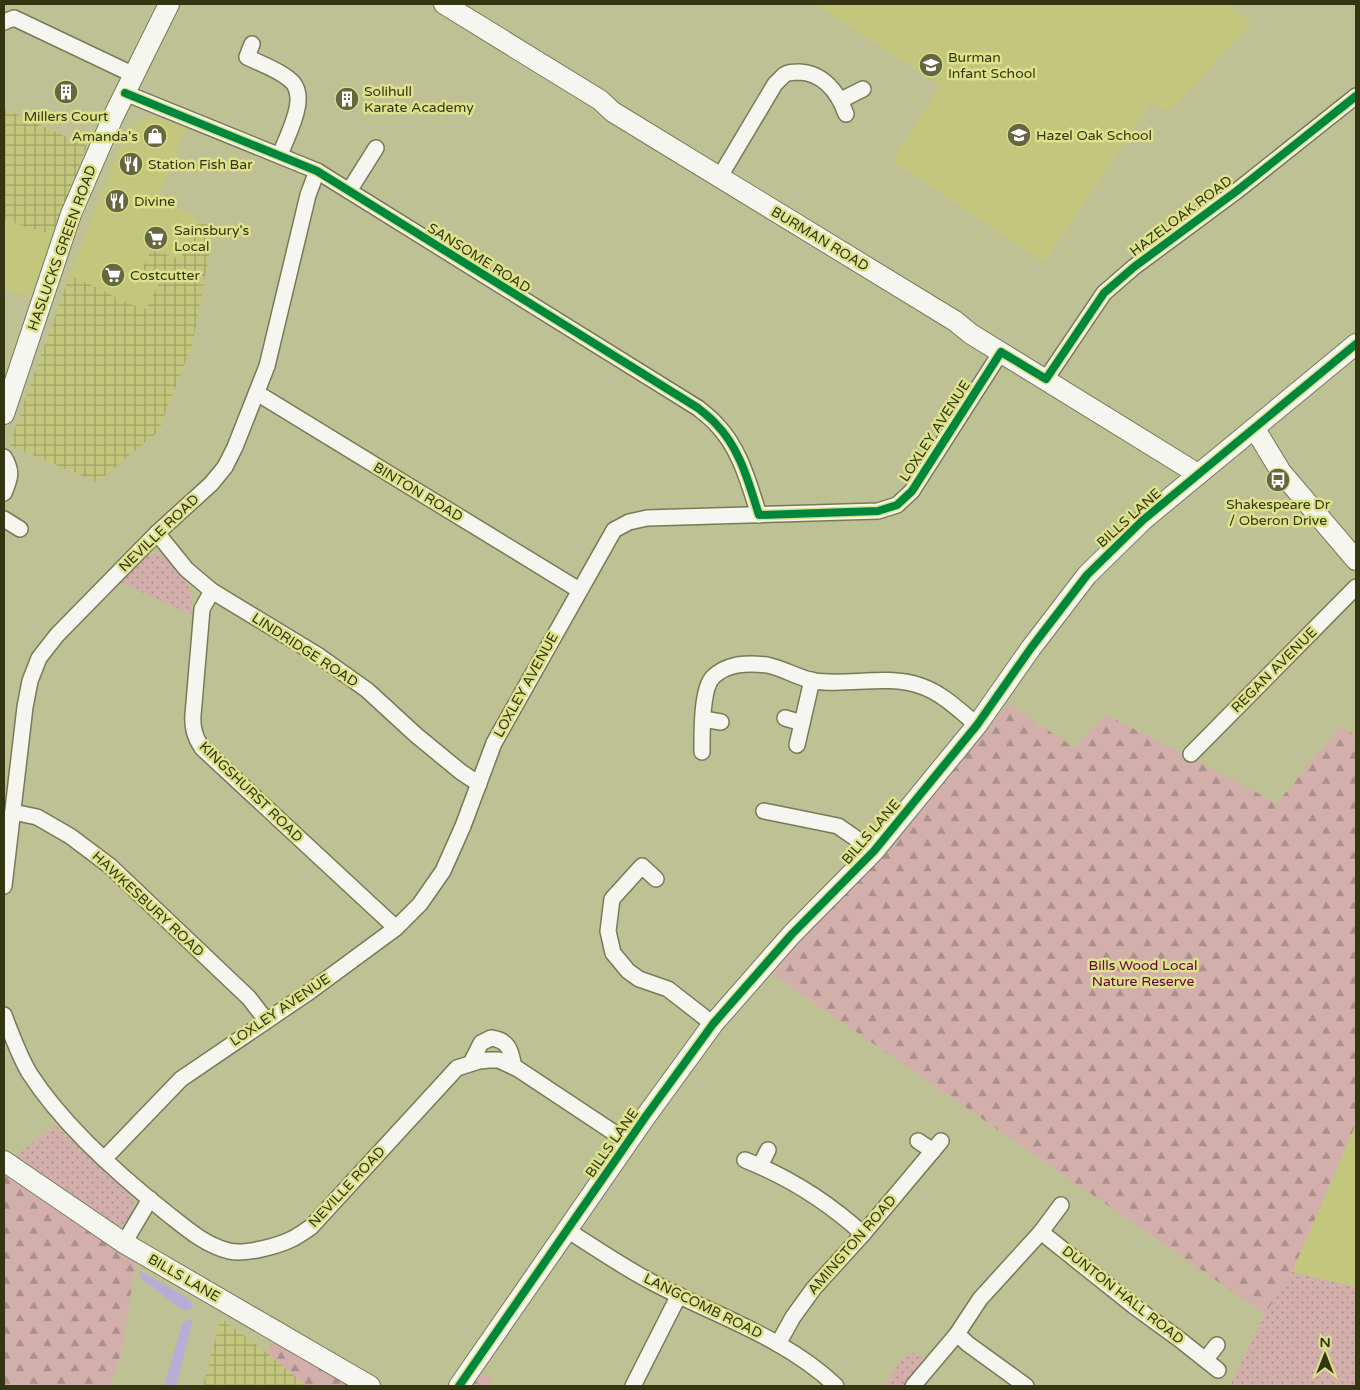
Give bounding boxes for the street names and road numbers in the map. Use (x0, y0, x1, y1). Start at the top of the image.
street label: HASLUCKS GREEN ROAD (24, 163, 100, 333)
street label: HAZELOAK ROAD (1127, 172, 1235, 260)
street label: BURMAN ROAD (768, 203, 872, 275)
street label: SANSOME ROAD (424, 219, 534, 297)
street label: LOXLEY AVENUE (896, 377, 974, 485)
street label: BINTON ROAD (370, 459, 466, 525)
street label: BILLS LANE (1093, 485, 1165, 551)
street label: NEVILLE ROAD (115, 491, 203, 575)
street label: LINDRIDGE ROAD (249, 609, 361, 691)
street label: REGAN AVENUE (1228, 624, 1320, 716)
street label: LOXLEY AVENUE (490, 630, 562, 740)
street label: KINGSHURST ROAD (196, 738, 306, 846)
street label: BILLS LANE (838, 796, 904, 868)
street label: HAWKESBURY ROAD (88, 848, 208, 960)
street label: LOXLEY AVENUE (227, 970, 333, 1050)
street label: BILLS LANE (582, 1105, 642, 1181)
street label: NEVILLE ROAD (305, 1143, 389, 1231)
street label: AMINGTON ROAD (804, 1192, 900, 1298)
street label: DUNTON HALL ROAD (1059, 1242, 1187, 1348)
street label: BILLS LANE (145, 1251, 223, 1306)
street label: LANGCOMB ROAD (641, 1270, 765, 1342)

